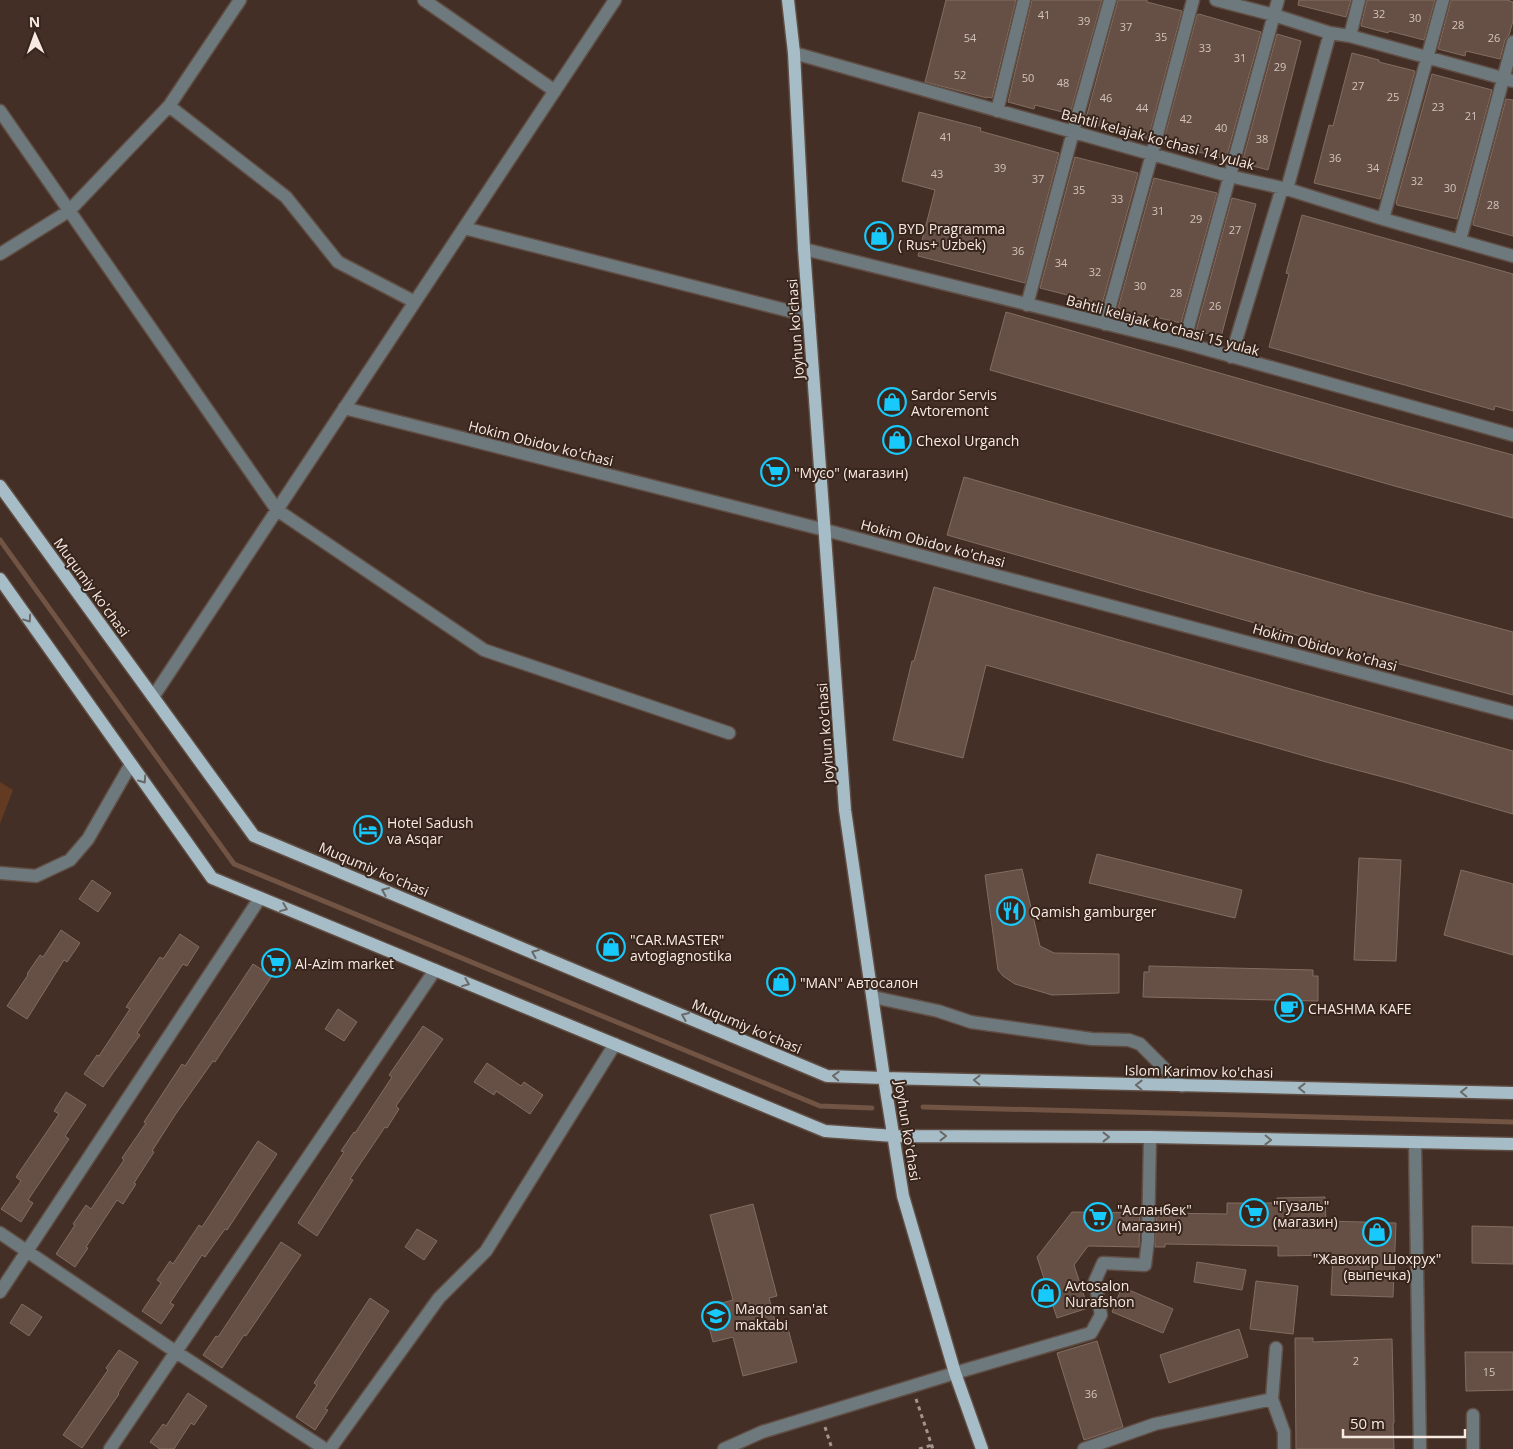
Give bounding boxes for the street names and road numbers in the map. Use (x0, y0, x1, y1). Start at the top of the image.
street label: Bahtli kelajak ko'chasi 14 yulak (1059, 104, 1257, 174)
street label: Joyhun ko'chasi (782, 278, 808, 382)
street label: Bahtli kelajak ko'chasi 15 yulak (1064, 290, 1262, 360)
street label: Hokim Obidov ko'chasi (466, 416, 616, 470)
street label: Hokim Obidov ko'chasi (859, 515, 1007, 571)
street label: Muqumiy ko'chasi (50, 534, 134, 640)
street label: Hokim Obidov ko'chasi (1251, 619, 1399, 675)
street label: Joyhun ko'chasi (812, 682, 838, 786)
street label: Muqumiy ko'chasi (316, 837, 432, 901)
street label: Muqumiy ko'chasi (689, 994, 805, 1058)
street label: Islom Karimov ko'chasi (1124, 1060, 1274, 1082)
street label: Joyhun ko'chasi (890, 1078, 925, 1182)

